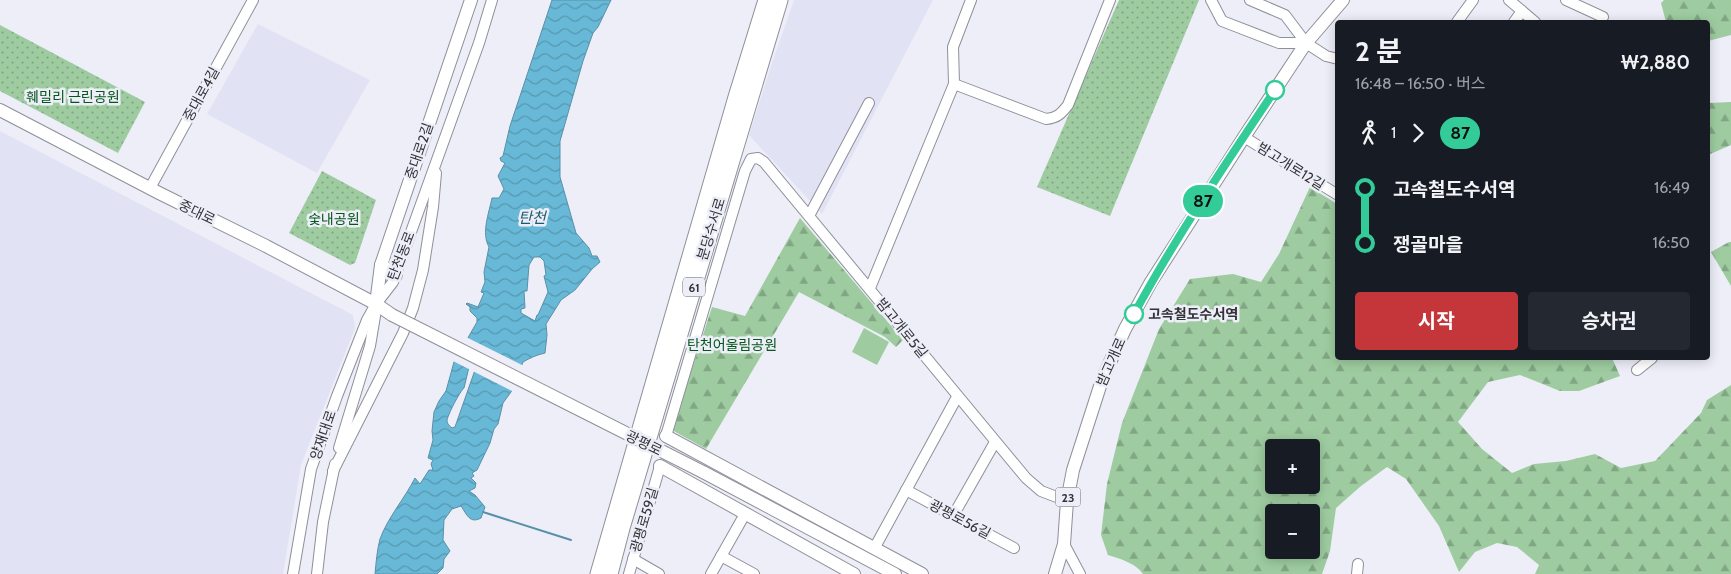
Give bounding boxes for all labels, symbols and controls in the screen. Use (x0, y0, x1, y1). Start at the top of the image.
text: 2 분 (1355, 34, 1402, 68)
text: ₩2,880 (1621, 51, 1690, 74)
street label: 중대로4길 (179, 64, 223, 124)
text: 16:48 – 16:50 · 버스 (1355, 74, 1485, 93)
unlabelled marker (1265, 80, 1285, 100)
park label: 훼밀리 근린공원 (26, 88, 120, 106)
icon: walk (1355, 119, 1383, 147)
icon: forward (1404, 119, 1432, 147)
street label: 중대로2길 (401, 120, 437, 182)
text: 87 (1450, 122, 1470, 144)
text: 1 (1391, 123, 1396, 142)
street label: 밤고개로12길 (1254, 138, 1328, 194)
text: 고속철도수서역 (1393, 178, 1515, 201)
text: 16:49 (1654, 178, 1690, 197)
line badge: 87 (1180, 185, 1226, 217)
text: 87 (1193, 190, 1213, 212)
street label: 중대로 (176, 195, 218, 229)
street label: 분당수서로 (693, 195, 729, 262)
water label: 탄천 (518, 209, 548, 227)
park label: 숯내공원 (308, 210, 360, 228)
street label: 탄천동로 (383, 229, 419, 283)
text: 쟁골마을 (1393, 233, 1463, 256)
text: 16:50 (1653, 233, 1690, 252)
road number: 61 (683, 278, 705, 296)
button: 시작 (1355, 292, 1518, 350)
button: 승차권 (1528, 292, 1690, 350)
street label: 밤고개로5길 (872, 294, 932, 362)
marker: 고속철도수서역 (1124, 304, 1144, 324)
place label: 고속철도수서역 (1148, 305, 1238, 323)
street label: 밤고개로 (1092, 335, 1130, 389)
park label: 탄천어울림공원 (687, 336, 777, 354)
street label: 양재대로 (306, 408, 340, 462)
street label: 광평로 (623, 426, 665, 460)
map controls (1265, 439, 1320, 559)
button: + (1265, 439, 1320, 494)
street label: 광평로59길 (626, 485, 662, 555)
road number: 23 (1056, 488, 1080, 507)
street label: 광평로56길 (926, 495, 994, 543)
button: − (1265, 504, 1320, 559)

